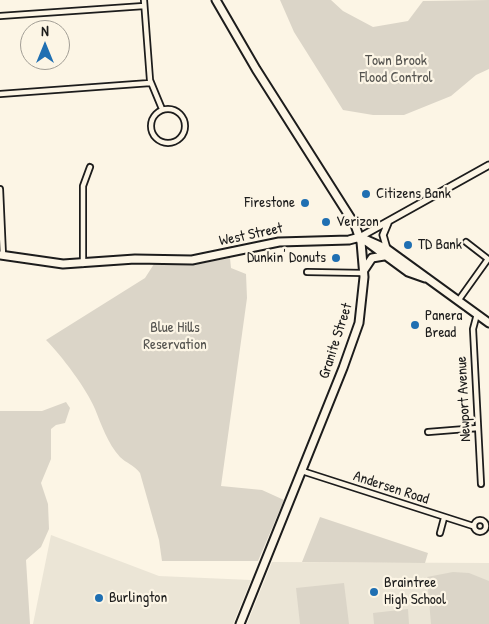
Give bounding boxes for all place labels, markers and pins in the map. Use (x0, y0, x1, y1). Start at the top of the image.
place label: Citizens Bank (376, 185, 451, 203)
marker: Citizens Bank (360, 188, 372, 200)
place label: Firestone (245, 194, 295, 212)
marker: Firestone (299, 197, 311, 209)
place label: Verizon (336, 213, 379, 231)
marker: Verizon (320, 216, 332, 228)
place label: TD Bank (418, 236, 462, 254)
marker: TD Bank (402, 239, 414, 251)
place label: Dunkin' Donuts (247, 249, 326, 267)
marker: Dunkin' Donuts (330, 252, 342, 264)
place label: Panera Bread (425, 307, 462, 342)
marker: Panera Bread (409, 319, 421, 331)
place label: Braintree High School (384, 574, 446, 609)
marker: Braintree High School (368, 586, 380, 598)
place label: Burlington (109, 589, 167, 607)
marker: Burlington (93, 592, 105, 604)

